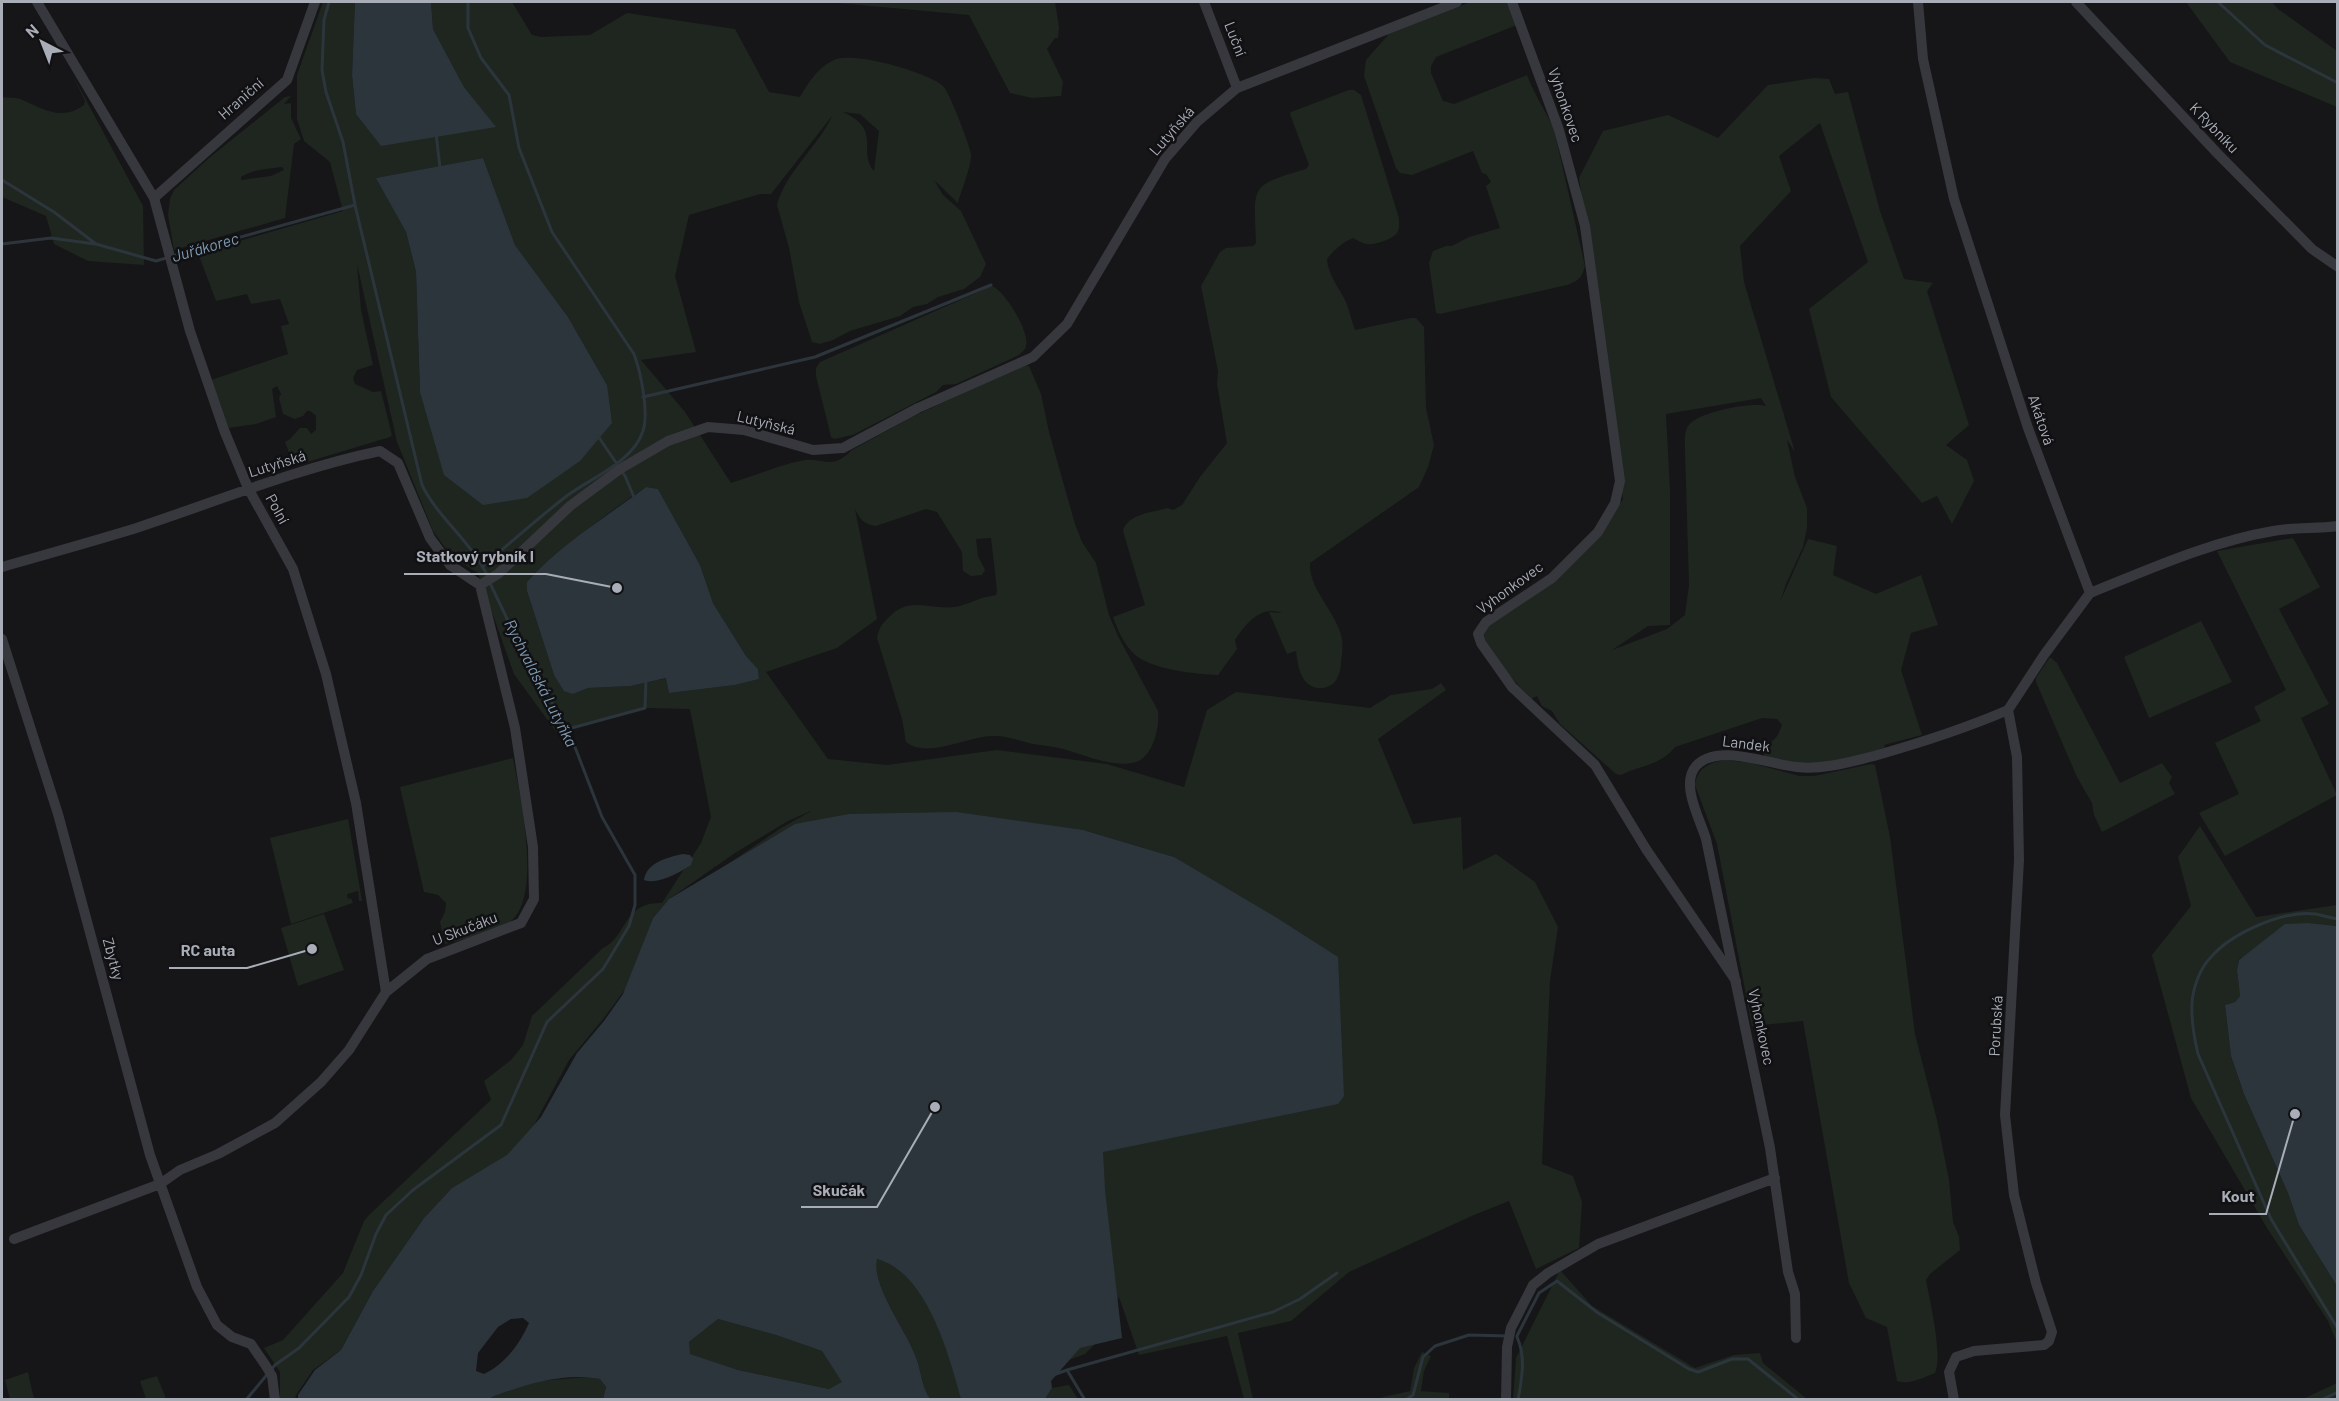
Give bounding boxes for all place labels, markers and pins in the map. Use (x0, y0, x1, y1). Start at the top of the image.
callout: Statkový rybník I (404, 540, 546, 574)
callout: RC auta (169, 934, 247, 968)
callout: Skučák (801, 1173, 877, 1207)
callout: Kout (2209, 1180, 2266, 1214)

